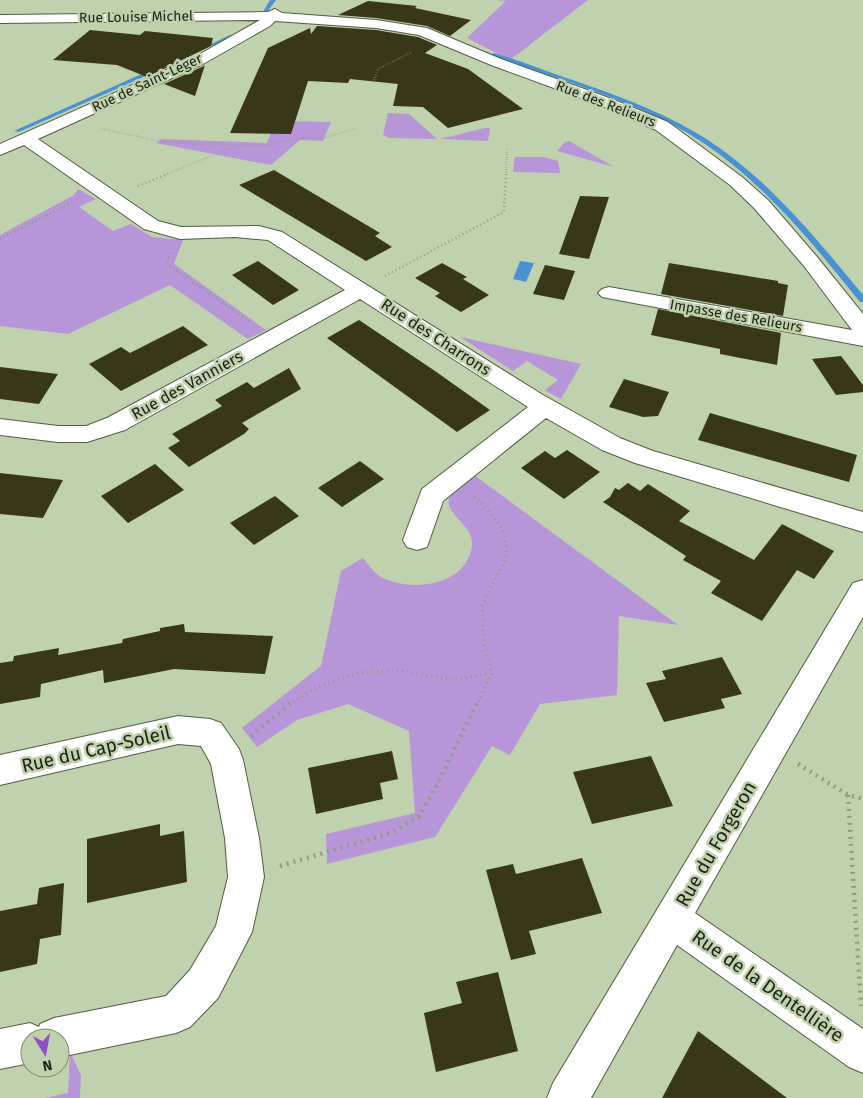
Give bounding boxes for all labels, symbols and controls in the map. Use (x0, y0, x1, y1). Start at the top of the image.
street label: Rue Louise Michel (79, 8, 193, 26)
street label: Rue de Saint-Léger (89, 50, 205, 116)
street label: Rue des Relieurs (554, 77, 659, 131)
street label: Rue des Charrons (378, 294, 494, 380)
street label: Impasse des Relieurs (669, 296, 804, 336)
street label: Rue des Vanniers (128, 347, 246, 423)
street label: Rue du Cap-Soleil (19, 721, 173, 777)
street label: Rue du Forgeron (671, 777, 761, 911)
street label: Rue de la Dentellière (688, 925, 848, 1047)
north arrow (20, 1028, 70, 1078)
text: N (41, 1056, 54, 1075)

